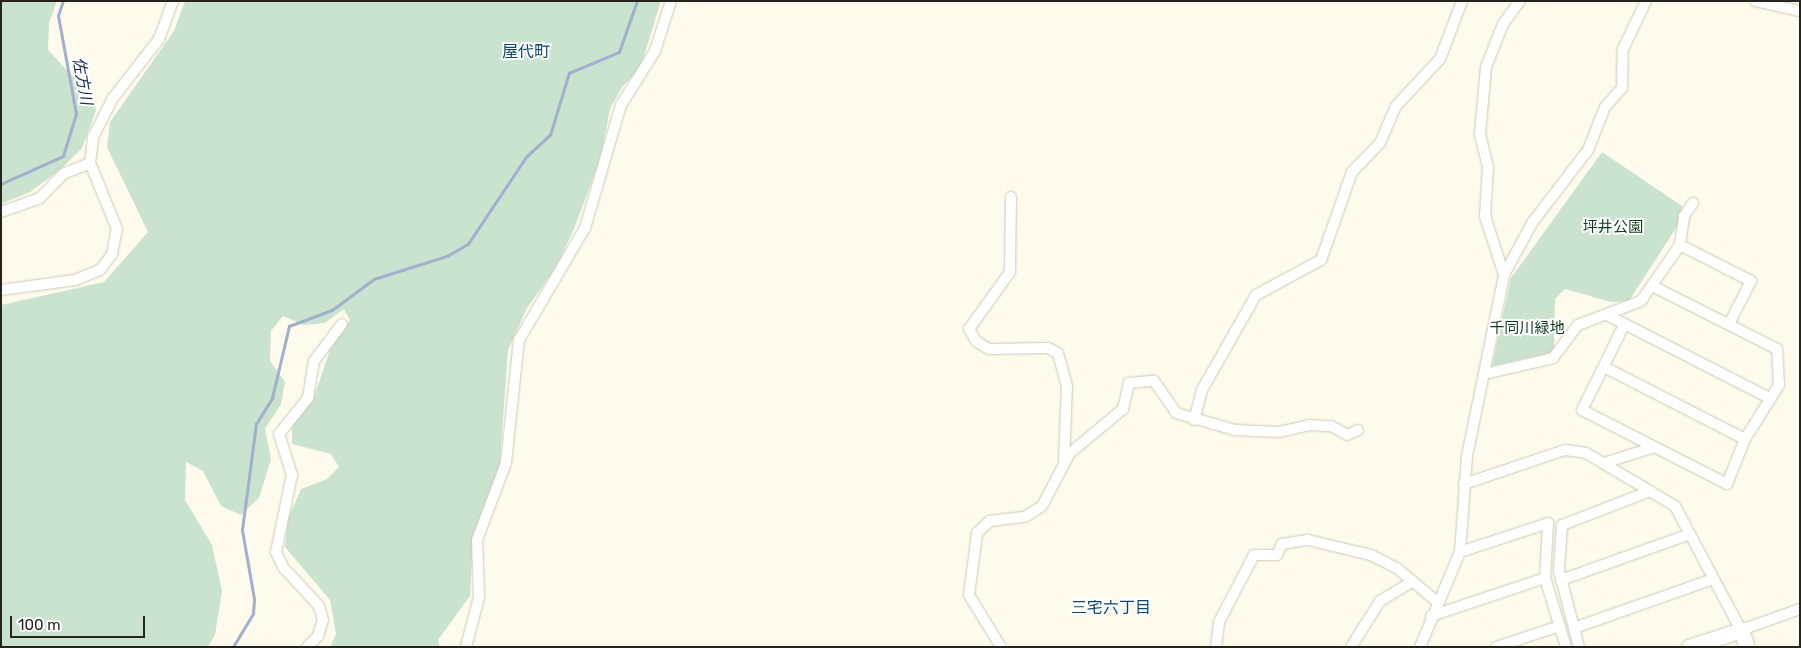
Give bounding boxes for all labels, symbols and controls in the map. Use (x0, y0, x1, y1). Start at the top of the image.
district label: 屋代町 (502, 42, 550, 62)
water label: 佐方川 (68, 56, 96, 106)
park label: 坪井公園 (1583, 219, 1643, 237)
park label: 千同川緑地 (1490, 320, 1564, 338)
district label: 三宅六丁目 (1071, 598, 1151, 618)
scale bar (12, 606, 148, 638)
text: 100 m (18, 616, 60, 634)

